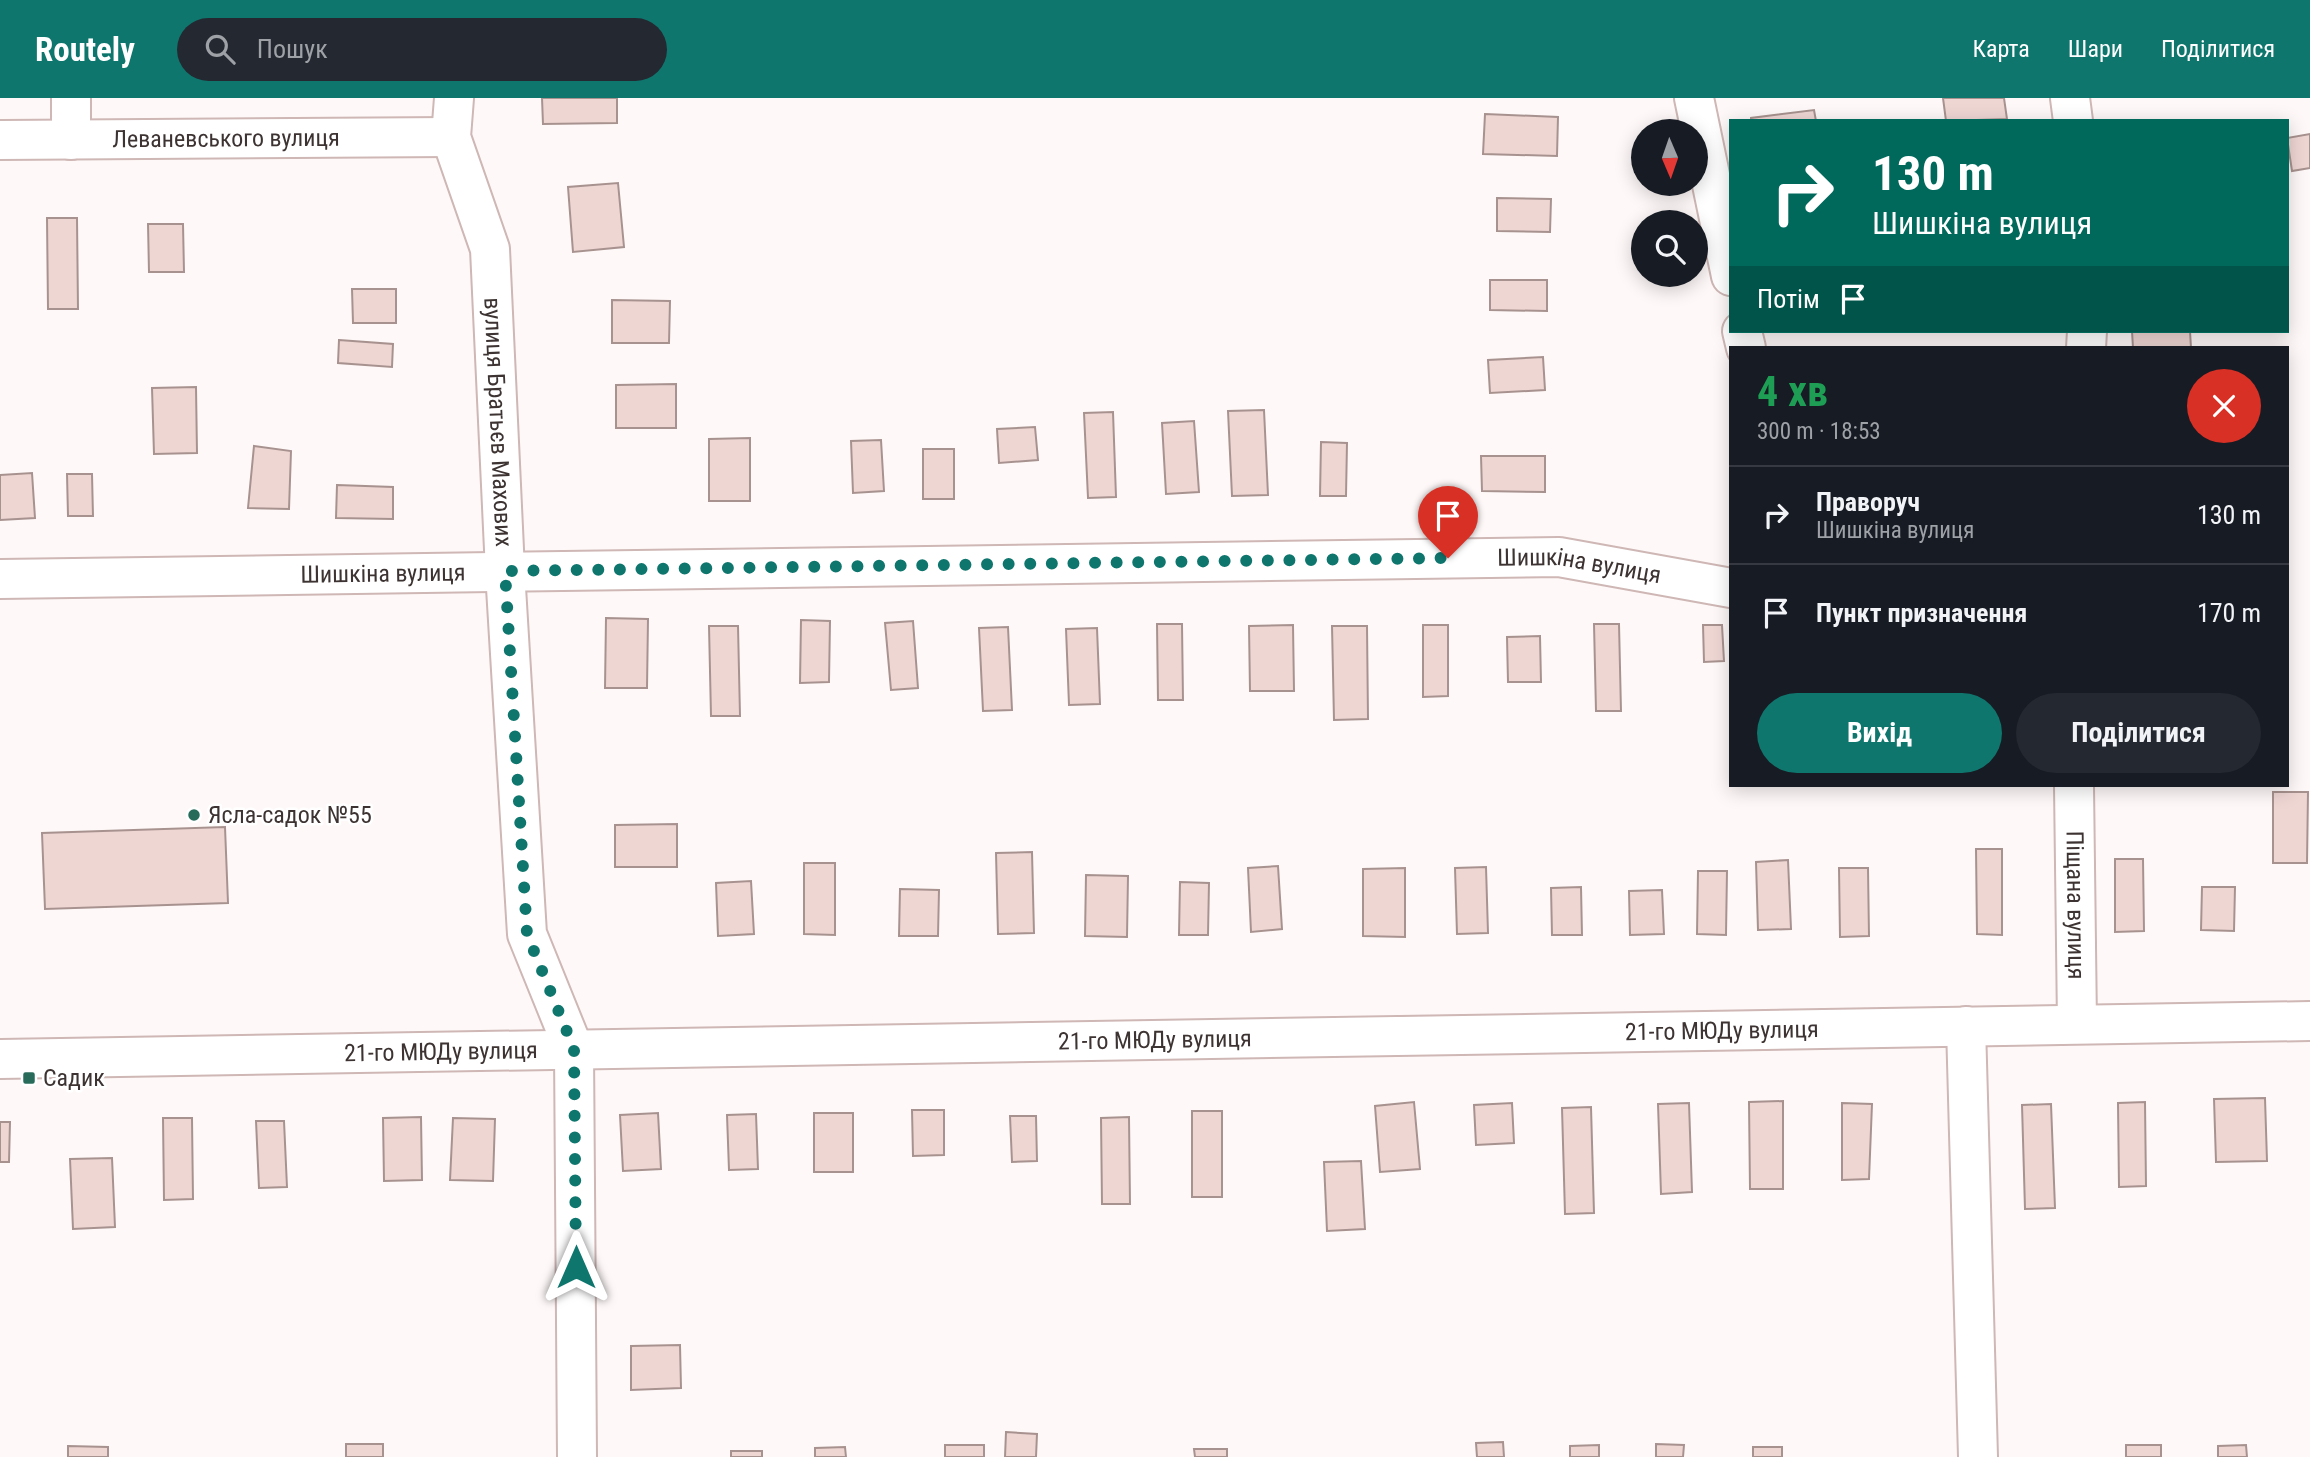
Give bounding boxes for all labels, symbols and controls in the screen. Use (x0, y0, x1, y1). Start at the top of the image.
search box (177, 18, 667, 81)
text: Routely (35, 30, 135, 69)
icon: search (201, 30, 239, 68)
text: Пошук (257, 34, 328, 64)
text: Карта (1972, 35, 2030, 63)
text: Шари (2068, 35, 2123, 63)
text: Поділитися (2161, 35, 2275, 63)
north arrow (1631, 119, 1708, 196)
map controls (1631, 119, 1708, 287)
street label: Леваневського вулиця (112, 124, 340, 153)
text: 130 m (1872, 145, 1994, 202)
icon: right (1757, 147, 1848, 238)
text: Шишкіна вулиця (1872, 204, 2092, 242)
button: search (1631, 210, 1708, 287)
icon: arrive (1834, 280, 1872, 318)
text: Потім (1757, 284, 1820, 314)
street label: вулиця Братьєв Махових (478, 297, 518, 547)
text: 4 хв (1757, 367, 1828, 416)
button: close (2187, 369, 2261, 443)
text: 300 m · 18:53 (1757, 418, 1881, 445)
pin (1418, 486, 1478, 558)
text: Праворуч (1816, 487, 1920, 517)
icon: right (1757, 496, 1795, 534)
icon: arrive (1429, 497, 1467, 535)
text: 130 m (2197, 500, 2261, 530)
text: Шишкіна вулиця (1816, 517, 1974, 544)
street label: Шишкіна вулиця (1497, 543, 1663, 589)
street label: Шишкіна вулиця (300, 558, 466, 589)
icon: arrive (1757, 594, 1795, 632)
text: Пункт призначення (1816, 598, 2027, 628)
text: 170 m (2197, 598, 2261, 628)
button: Вихід (1757, 693, 2002, 773)
button: Поділитися (2016, 693, 2261, 773)
place label: Ясла-садок №55 (208, 801, 372, 829)
marker: Ясла-садок №55 (186, 807, 202, 823)
street label: Піщана вулиця (2061, 830, 2090, 980)
street label: 21-го МЮДу вулиця (1625, 1015, 1819, 1046)
street label: 21-го МЮДу вулиця (1058, 1024, 1252, 1056)
street label: 21-го МЮДу вулиця (344, 1036, 538, 1067)
place label: Садик (43, 1064, 105, 1092)
marker: Садик (21, 1070, 37, 1086)
position arrow (539, 1230, 613, 1304)

